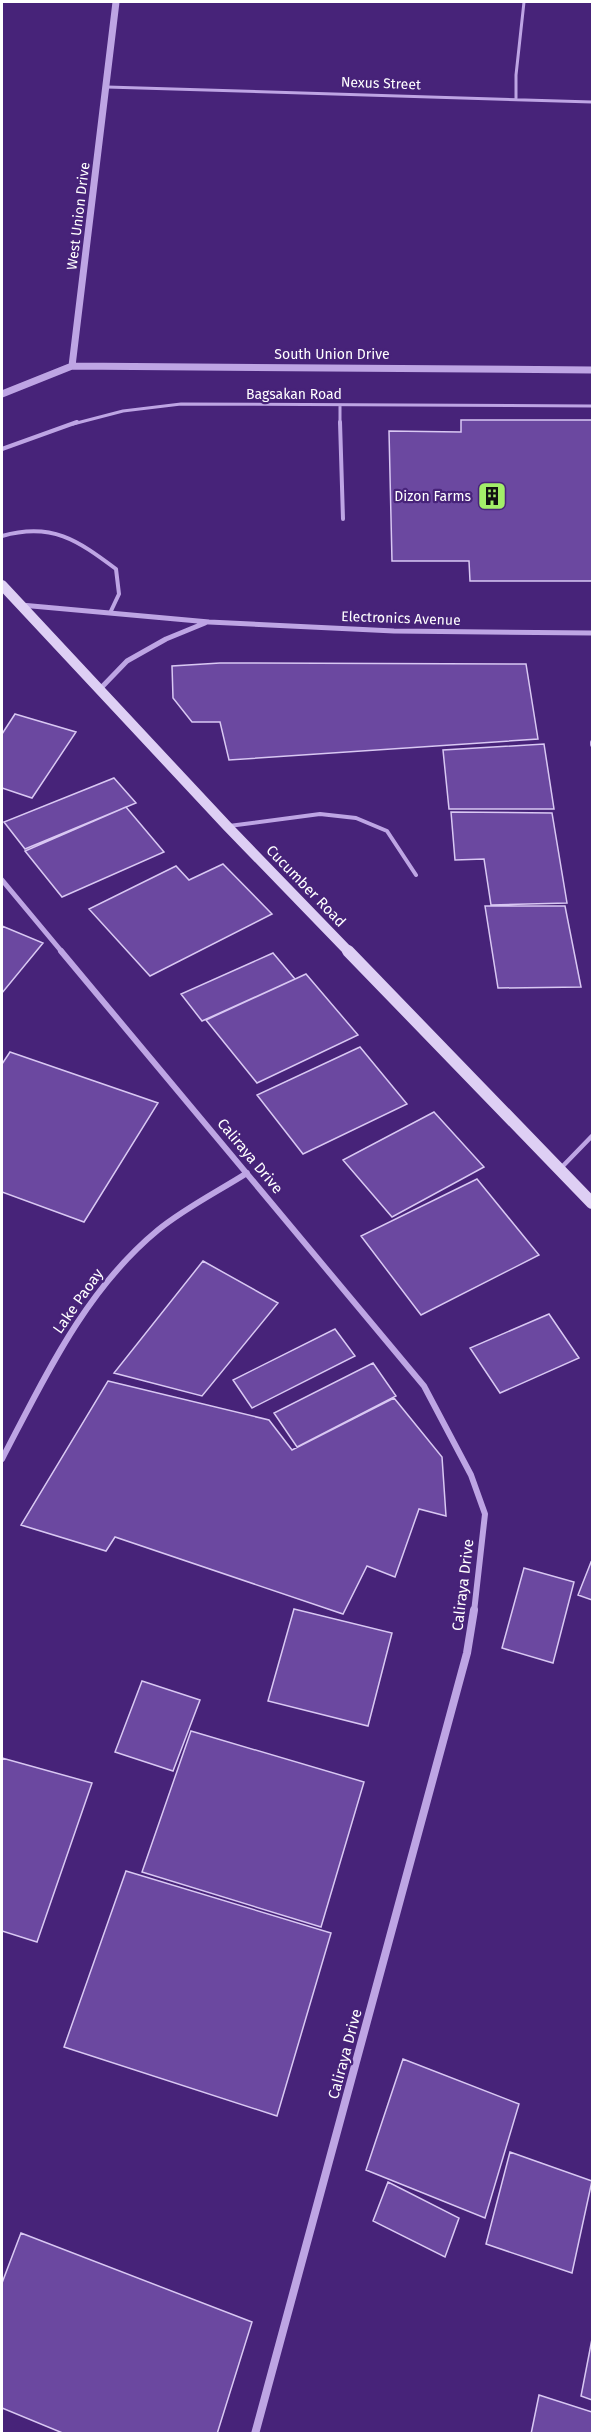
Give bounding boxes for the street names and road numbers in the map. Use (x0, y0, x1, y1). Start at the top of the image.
street label: Nexus Street (341, 74, 422, 93)
street label: West Union Drive (63, 161, 94, 271)
street label: South Union Drive (274, 346, 390, 363)
street label: Bagsakan Road (246, 386, 342, 403)
street label: Electronics Avenue (341, 608, 461, 629)
street label: Cucumber Road (262, 841, 350, 931)
street label: Caliraya Drive (213, 1115, 287, 1197)
street label: Lake Paoay (49, 1265, 107, 1337)
street label: Caliraya Drive (448, 1538, 478, 1632)
street label: Caliraya Drive (324, 2007, 366, 2101)

